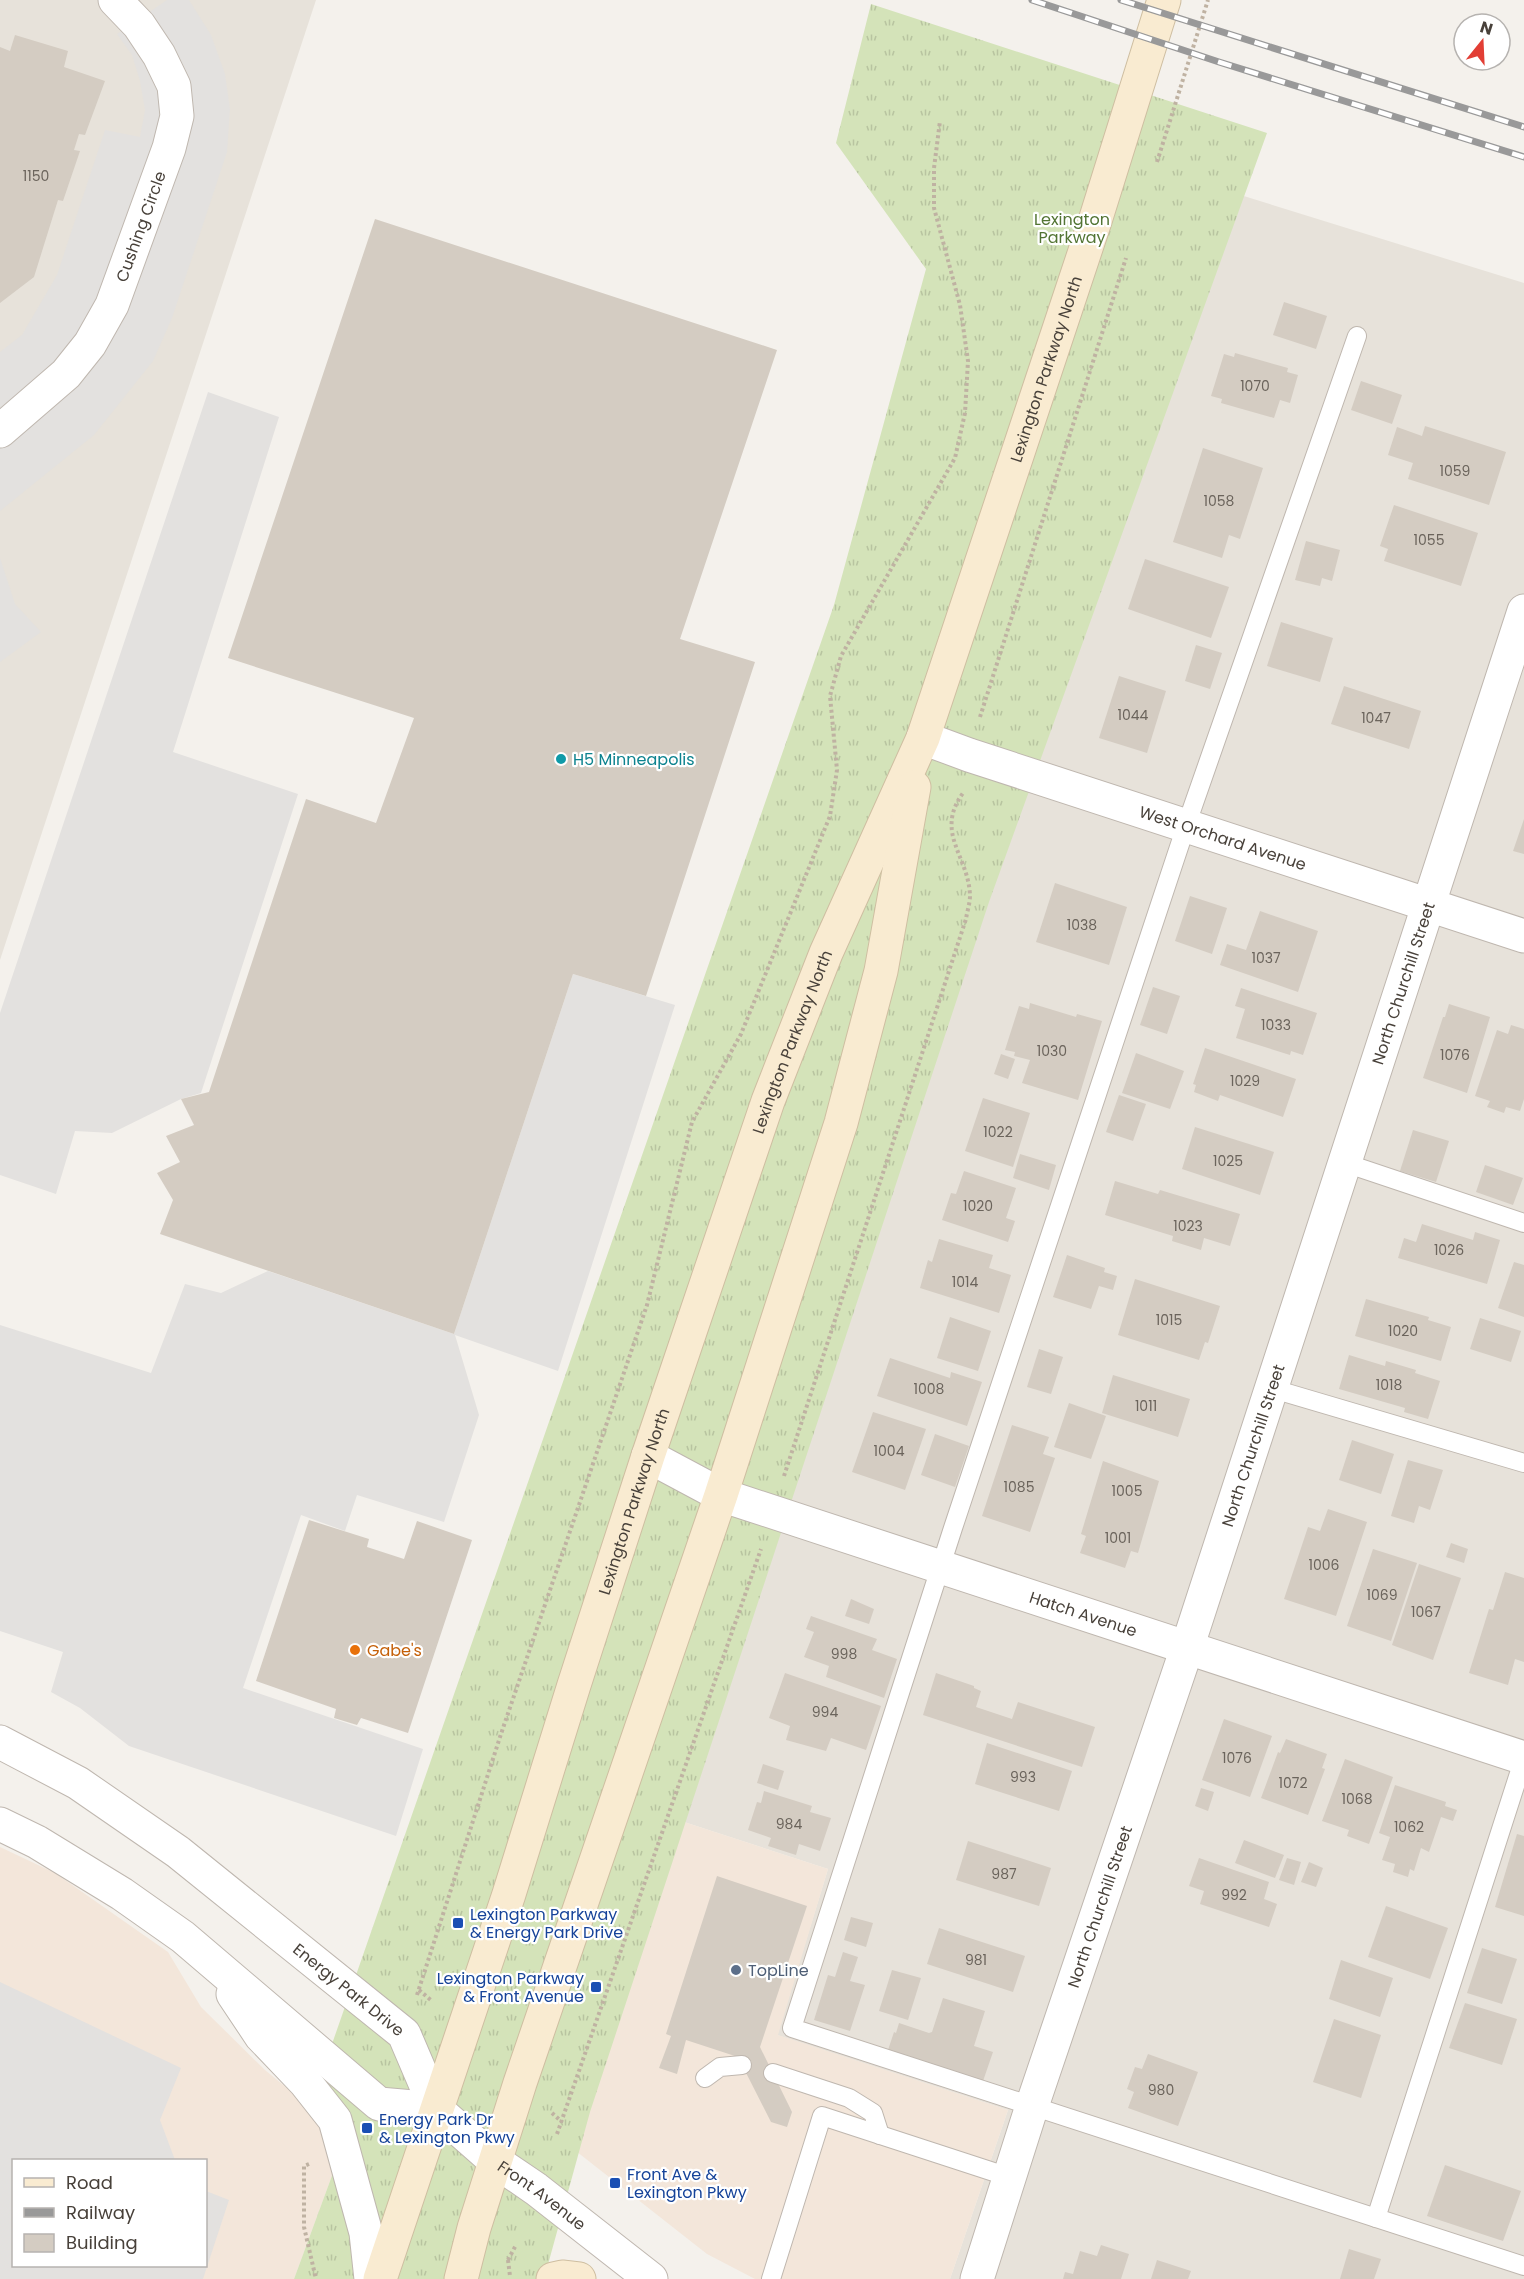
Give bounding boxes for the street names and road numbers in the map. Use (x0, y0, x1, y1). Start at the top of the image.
street label: Cushing Circle (110, 168, 171, 285)
street label: Lexington Parkway North (1004, 273, 1087, 465)
street label: West Orchard Avenue (1136, 800, 1309, 876)
street label: North Churchill Street (1366, 899, 1440, 1067)
street label: Lexington Parkway North (746, 947, 838, 1137)
street label: North Churchill Street (1216, 1361, 1290, 1530)
street label: Lexington Parkway North (592, 1405, 675, 1598)
street label: Hatch Avenue (1026, 1585, 1140, 1642)
street label: North Churchill Street (1061, 1822, 1138, 1991)
street label: Energy Park Drive (288, 1938, 410, 2042)
street label: Front Avenue (493, 2155, 591, 2236)

